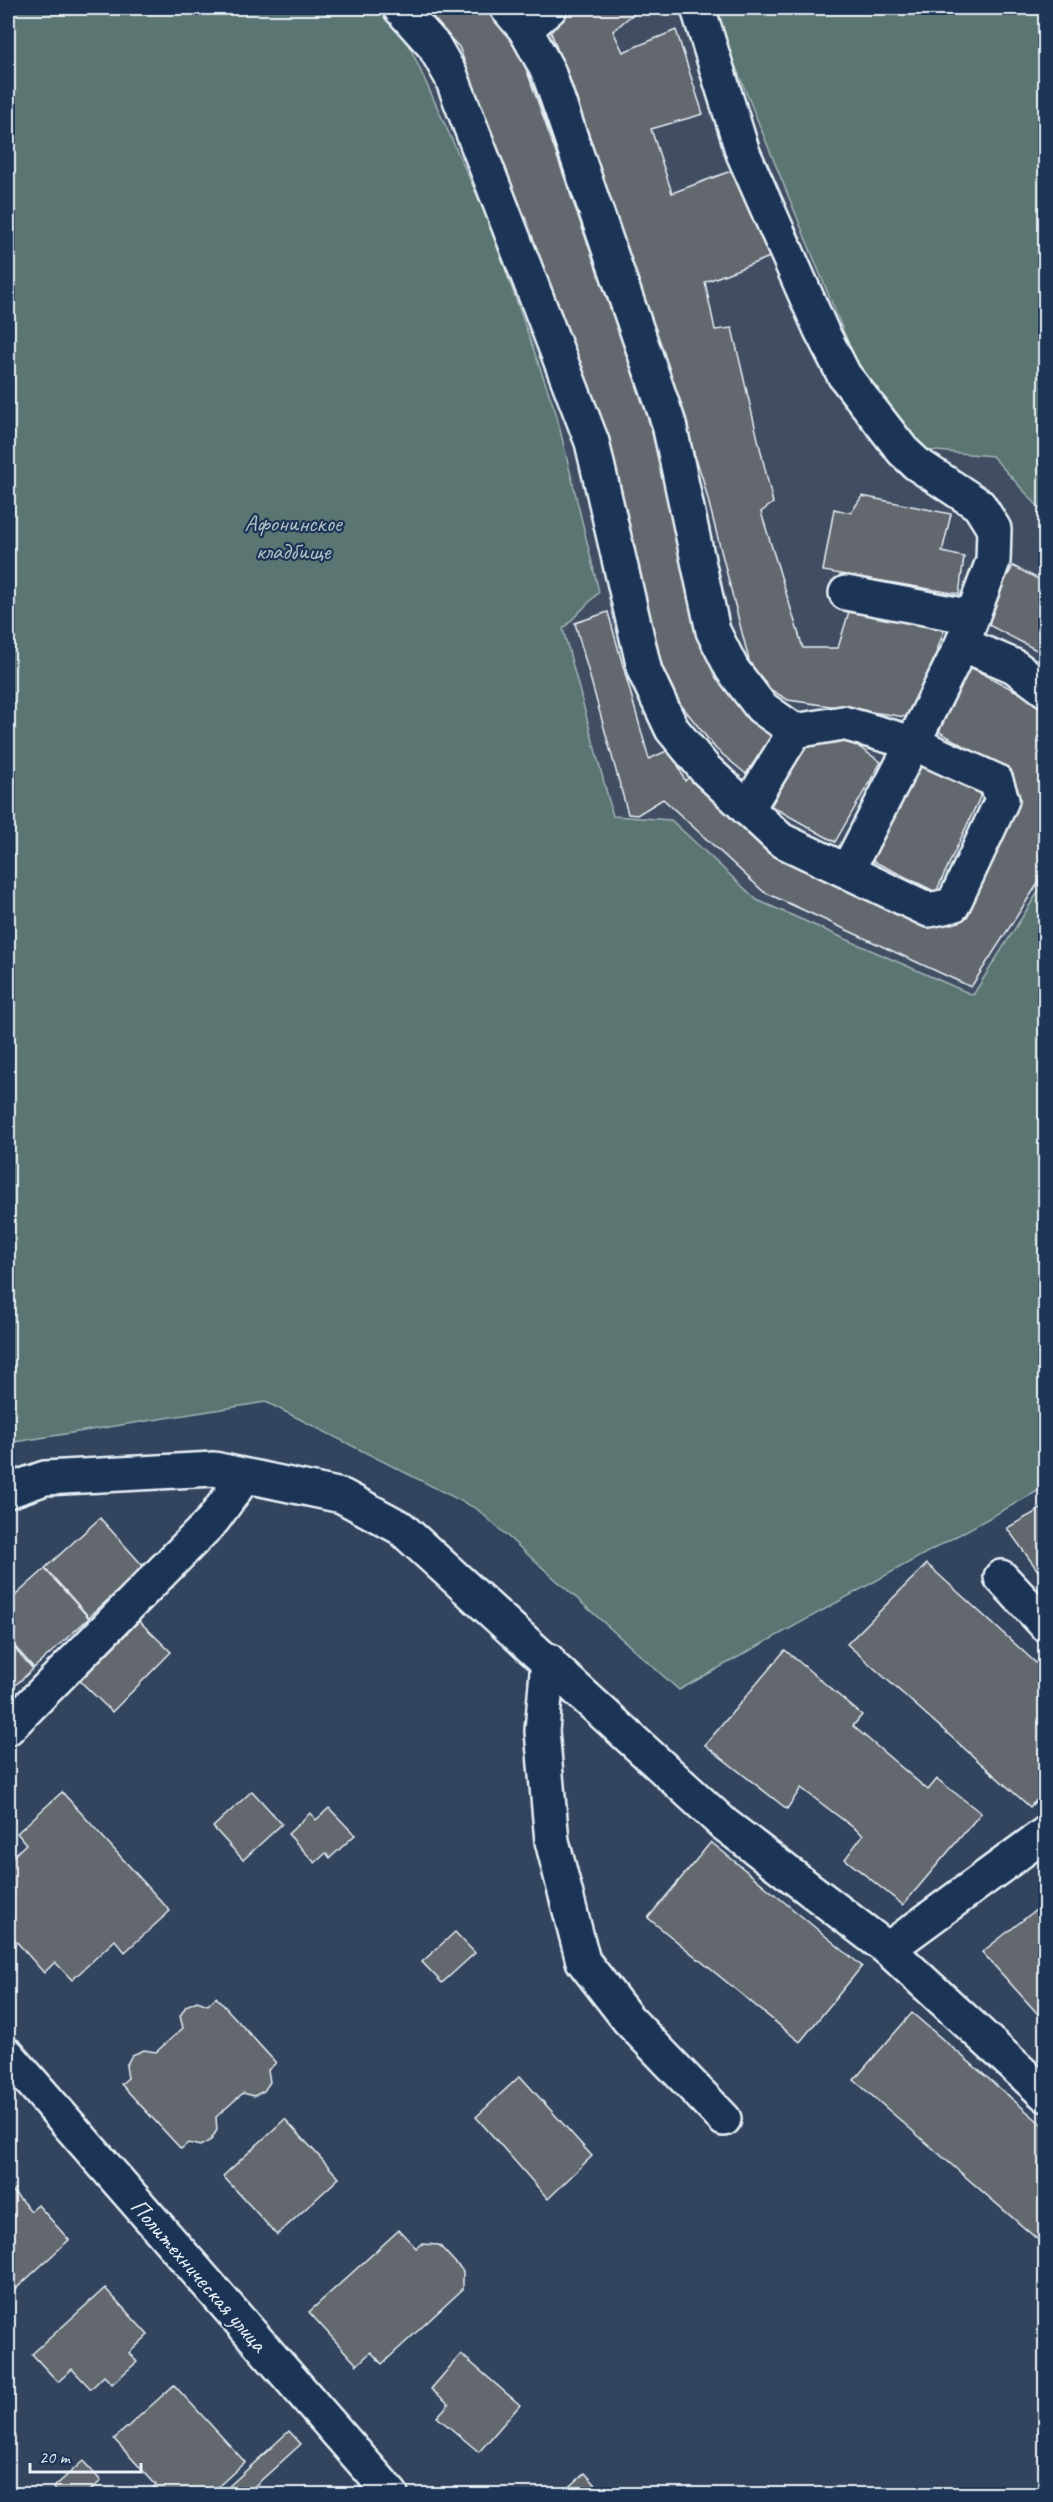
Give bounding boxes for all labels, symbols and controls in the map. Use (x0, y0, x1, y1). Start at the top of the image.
park label: Афонинское кладбище (244, 508, 344, 566)
street label: Политехническая улица (124, 2192, 275, 2359)
scale bar (30, 2436, 141, 2474)
text: 20 m (39, 2446, 72, 2468)

